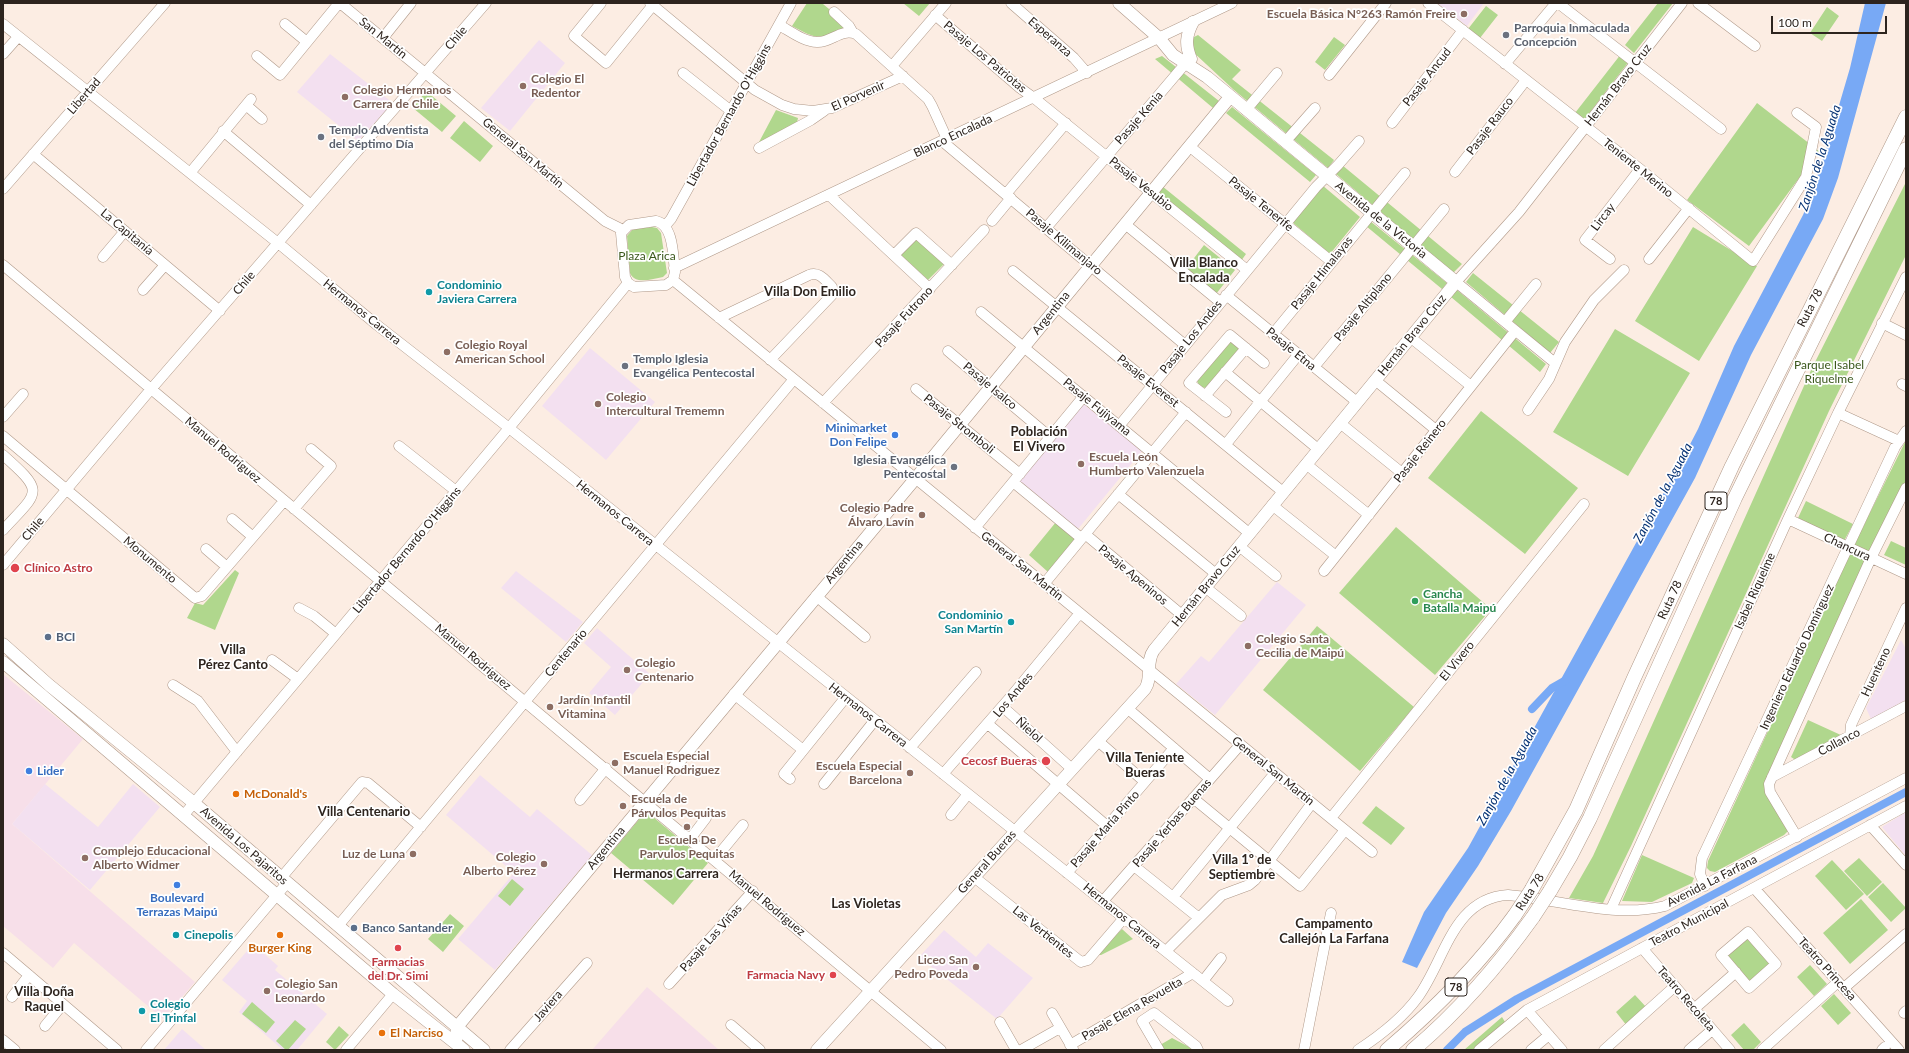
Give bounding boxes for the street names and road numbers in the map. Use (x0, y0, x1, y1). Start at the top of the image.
street label: San Martín (356, 14, 410, 62)
street label: Esperanza (1025, 14, 1075, 60)
street label: Pasaje Los Patriotas (941, 18, 1029, 96)
street label: Chile (442, 23, 470, 53)
street label: Libertador Bernardo O'Higgins (684, 41, 774, 189)
street label: Hernán Bravo Cruz (1581, 41, 1655, 129)
street label: Pasaje Ancud (1400, 45, 1454, 109)
street label: Libertad (64, 75, 104, 117)
street label: El Porvenir (829, 78, 887, 114)
street label: Pasaje Kenia (1112, 88, 1166, 148)
street label: Pasaje Rauco (1464, 94, 1516, 158)
street label: Blanco Encalada (911, 111, 995, 161)
street label: General San Martín (479, 115, 567, 191)
street label: Teniente Merino (1600, 135, 1676, 201)
street label: Pasaje Vesubio (1106, 154, 1176, 214)
street label: Pasaje Tenerife (1226, 174, 1296, 234)
street label: Avenida de la Victoria (1332, 178, 1430, 262)
street label: Lircay (1588, 200, 1618, 234)
street label: La Capitanía (98, 206, 156, 258)
street label: Pasaje Kilimanjaro (1023, 206, 1105, 278)
street label: Pasaje Himalayas (1288, 233, 1356, 313)
street label: Chile (230, 268, 258, 298)
street label: Pasaje Altiplano (1331, 270, 1395, 344)
street label: Hermanos Carrera (320, 276, 404, 348)
street label: Pasaje Futrono (872, 284, 936, 350)
street label: Ruta 78 (1794, 286, 1826, 330)
street label: Argentina (1029, 288, 1073, 338)
street label: Hernán Bravo Cruz (1375, 292, 1449, 378)
street label: Pasaje Los Andes (1157, 297, 1225, 377)
street label: Pasaje Etna (1263, 325, 1319, 373)
street label: Pasaje Everest (1114, 352, 1182, 410)
street label: Pasaje Isalco (960, 359, 1020, 413)
street label: Pasaje Fujiyama (1060, 375, 1134, 439)
street label: Pasaje Stromboli (921, 391, 997, 457)
street label: Manuel Rodríguez (182, 414, 264, 486)
street label: Pasaje Reinero (1391, 416, 1449, 486)
street label: Hermanos Carrera (573, 477, 657, 549)
street label: Libertador Bernardo O'Higgins (350, 484, 464, 616)
road number: 78 (1705, 492, 1727, 510)
street label: Chile (19, 514, 47, 544)
street label: General San Martín (978, 528, 1066, 604)
street label: Chancura (1821, 530, 1873, 564)
street label: Monumento (120, 534, 180, 586)
street label: Argentina (822, 538, 866, 586)
street label: Pasaje Apeninos (1095, 542, 1171, 608)
street label: Hernán Bravo Cruz (1169, 543, 1243, 629)
street label: Isabel Riquelme (1732, 550, 1778, 632)
street label: Ruta 78 (1655, 578, 1685, 622)
street label: Ingeniero Eduardo Domínguez (1757, 582, 1837, 732)
street label: Manuel Rodríguez (432, 621, 514, 693)
street label: Centenario (542, 626, 590, 680)
street label: El Vivero (1437, 638, 1477, 684)
street label: Huenteno (1858, 645, 1894, 699)
street label: Los Andes (990, 670, 1036, 720)
street label: Hermanos Carrera (826, 680, 910, 750)
street label: Ñielol (1013, 714, 1045, 746)
street label: Collanco (1816, 725, 1862, 759)
street label: General San Martín (1229, 733, 1317, 809)
street label: Pasaje Yerbas Buenas (1130, 776, 1214, 870)
street label: Pasaje María Pinto (1068, 788, 1142, 870)
street label: Avenida Los Pajaritos (197, 804, 291, 888)
street label: Argentina (584, 824, 628, 872)
street label: General Bueras (955, 827, 1019, 897)
street label: Avenida La Farfana (1664, 852, 1760, 910)
street label: Manuel Rodríguez (726, 867, 808, 939)
street label: Ruta 78 (1513, 871, 1547, 913)
street label: Hermanos Carrera (1080, 880, 1164, 952)
street label: Teatro Municipal (1647, 896, 1731, 950)
street label: Pasaje Las Viñas (677, 901, 745, 975)
street label: Las Vertientes (1010, 903, 1076, 961)
street label: Teatro Princesa (1795, 934, 1859, 1004)
street label: Teatro Recoleta (1654, 964, 1718, 1034)
street label: Pasaje Elena Revuelta (1079, 974, 1185, 1044)
road number: 78 (1445, 978, 1467, 996)
street label: Javiera (531, 988, 565, 1024)

